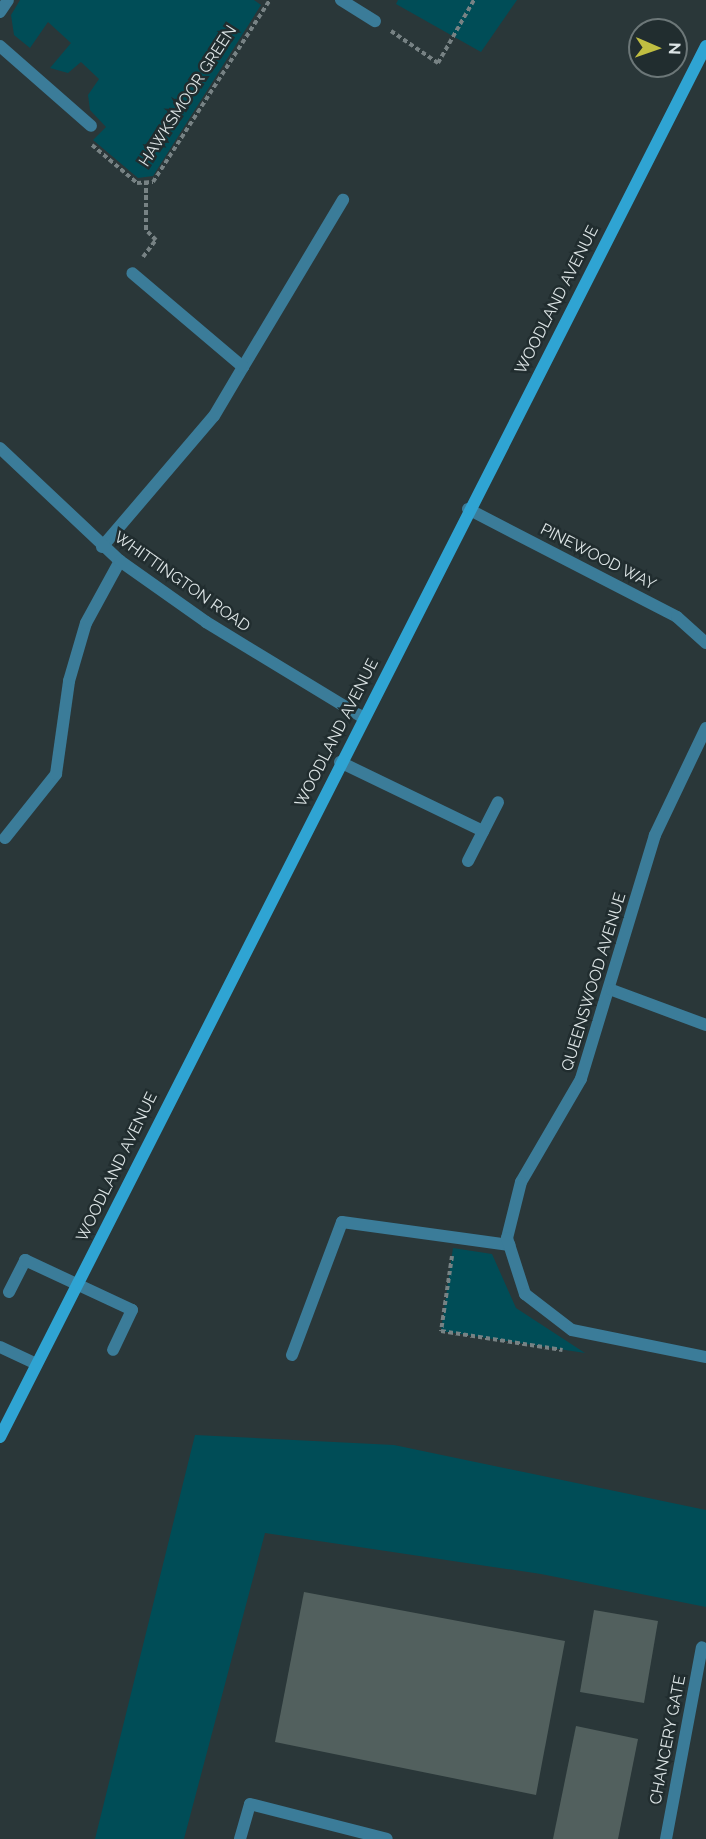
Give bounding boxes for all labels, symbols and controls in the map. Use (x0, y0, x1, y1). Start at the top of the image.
north arrow (628, 18, 688, 78)
street label: HAWKSMOOR GREEN (135, 22, 241, 170)
text: N (665, 42, 684, 55)
street label: WOODLAND AVENUE (511, 222, 603, 378)
street label: PINEWOOD WAY (537, 519, 659, 595)
street label: WHITTINGTON ROAD (110, 528, 254, 636)
street label: WOODLAND AVENUE (291, 655, 383, 811)
street label: QUEENSWOOD AVENUE (558, 890, 630, 1074)
street label: WOODLAND AVENUE (72, 1089, 162, 1245)
street label: CHANCERY GATE (646, 1673, 690, 1807)

